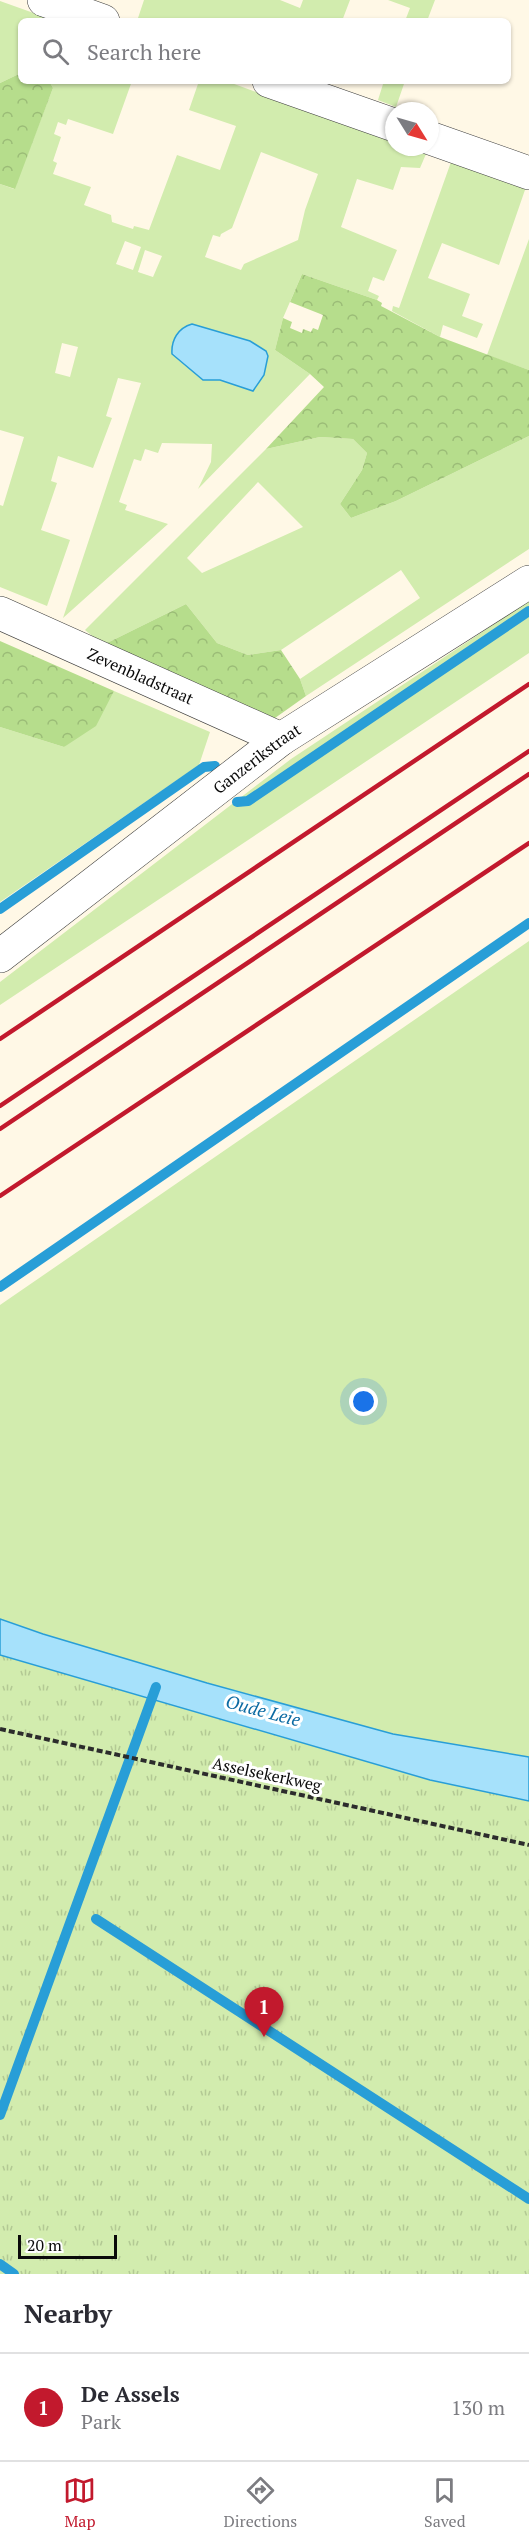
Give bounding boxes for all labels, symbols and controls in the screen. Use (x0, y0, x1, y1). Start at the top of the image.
search box (18, 18, 511, 84)
icon: search (39, 35, 72, 68)
text: Search here (87, 37, 201, 66)
north arrow (385, 102, 439, 156)
street label: Zevenbladstraat (84, 643, 197, 709)
street label: Ganzerikstraat (208, 718, 305, 799)
your location (349, 1387, 378, 1416)
water label: Oude Leie (223, 1689, 303, 1732)
street label: Asselsekerkweg (210, 1752, 324, 1796)
pin: 1 (244, 1988, 284, 2037)
scale bar (18, 2232, 117, 2260)
text: 20 m (27, 2234, 62, 2256)
text: Nearby (24, 2296, 112, 2330)
text: De Assels (81, 2379, 180, 2408)
text: 1 (38, 2394, 49, 2421)
text: 130 m (451, 2394, 505, 2421)
text: Park (81, 2408, 121, 2435)
tab: Map (63, 2474, 96, 2532)
tab: Directions (223, 2474, 297, 2532)
tab: Saved (424, 2474, 466, 2532)

